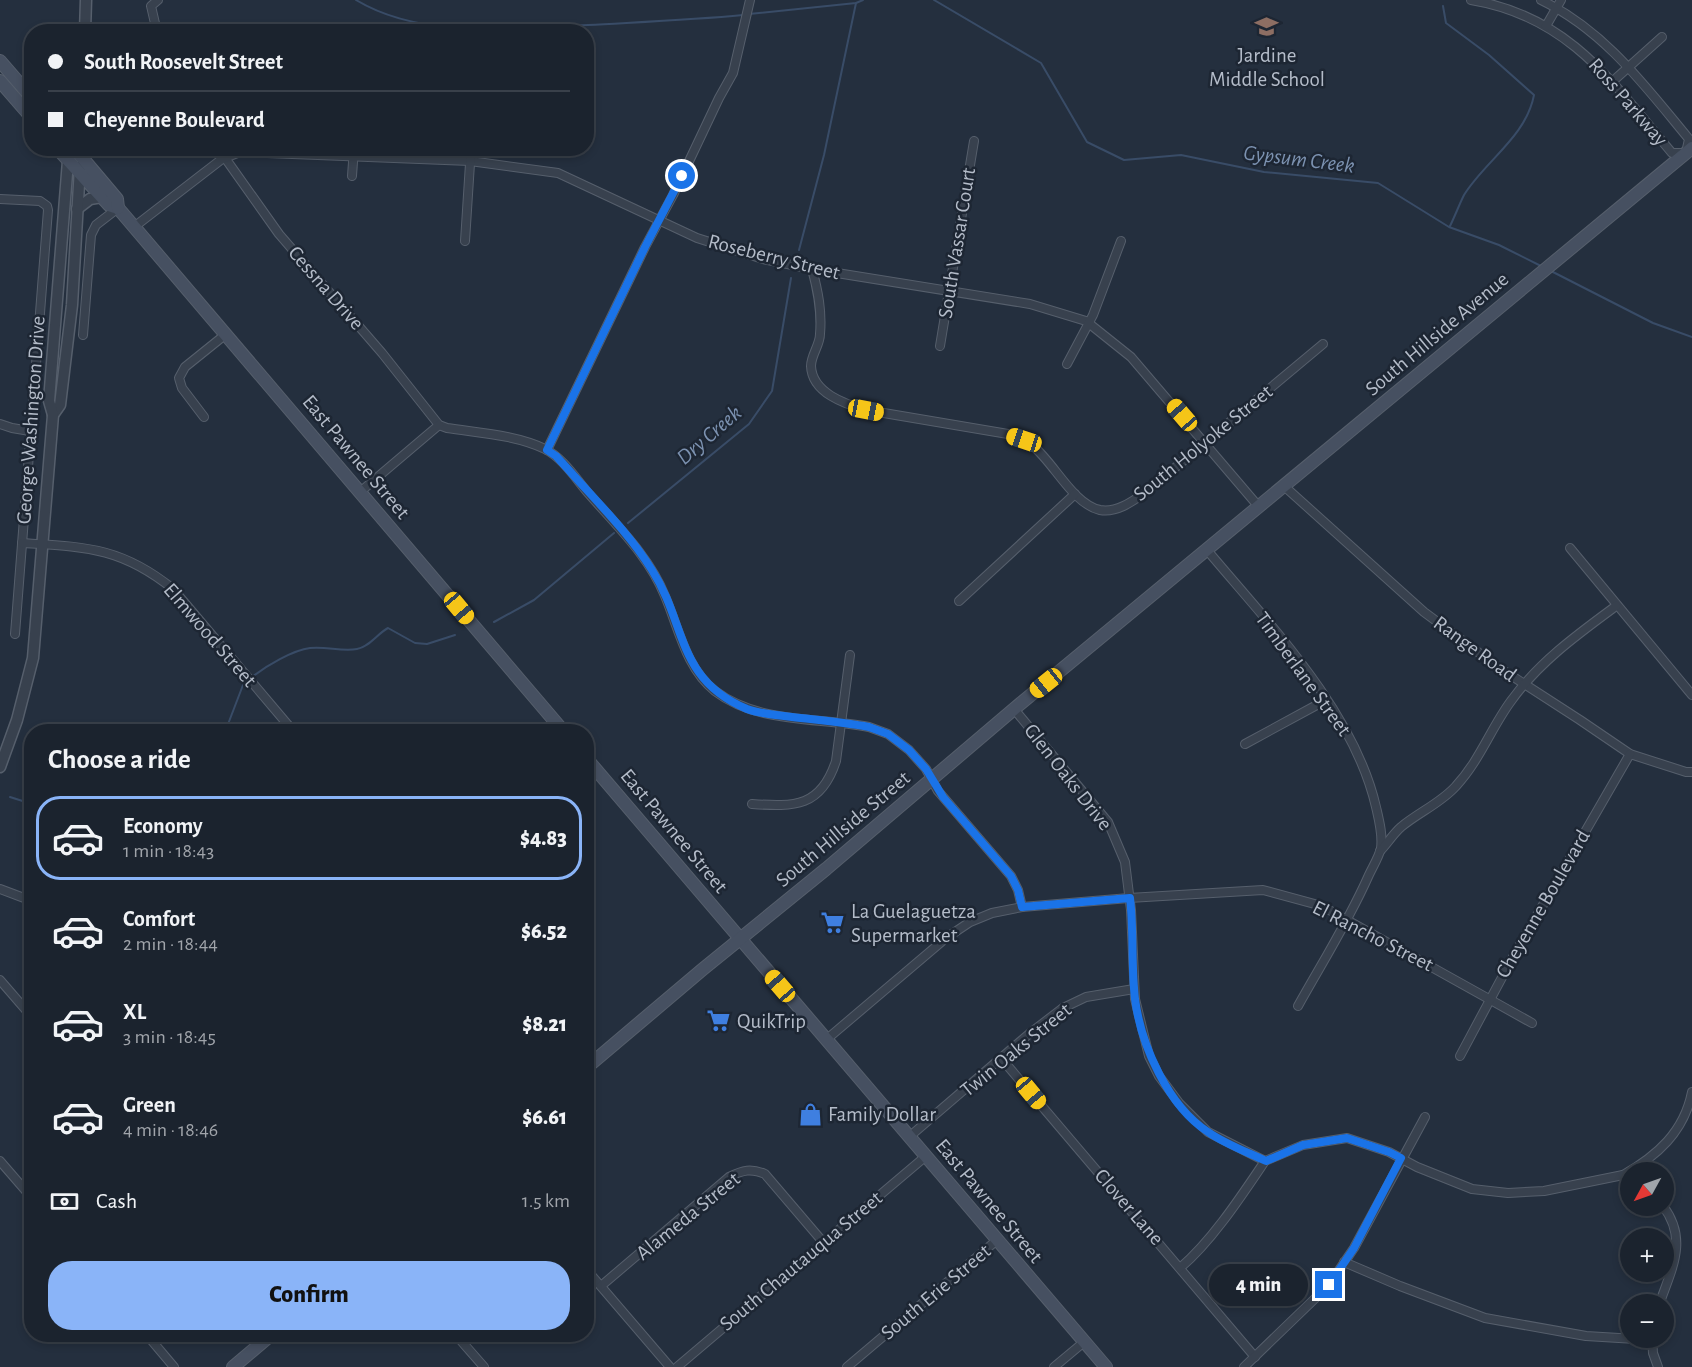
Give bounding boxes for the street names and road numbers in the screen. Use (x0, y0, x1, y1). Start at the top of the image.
street label: Ross Parkway (1584, 54, 1672, 150)
street label: South Vassar Court (935, 166, 979, 320)
street label: Roseberry Street (706, 231, 842, 284)
street label: Cessna Drive (284, 242, 368, 334)
street label: South Hillside Avenue (1361, 268, 1513, 400)
street label: George Washington Drive (13, 315, 49, 525)
street label: South Holyoke Street (1130, 381, 1277, 505)
street label: East Pawnee Street (298, 391, 414, 523)
street label: Elmwood Street (159, 579, 261, 691)
street label: Timberlane Street (1251, 608, 1355, 740)
street label: Range Road (1430, 612, 1520, 686)
street label: Glen Oaks Drive (1020, 720, 1116, 834)
street label: East Pawnee Street (616, 765, 732, 897)
street label: South Hillside Street (772, 767, 914, 891)
street label: Cheyenne Boulevard (1492, 826, 1594, 982)
street label: El Rancho Street (1309, 897, 1437, 976)
street label: Twin Oaks Street (957, 999, 1076, 1101)
street label: East Pawnee Street (931, 1135, 1047, 1267)
street label: Clover Lane (1090, 1165, 1168, 1249)
street label: Alameda Street (632, 1168, 744, 1264)
street label: South Chautauqua Street (716, 1187, 886, 1335)
street label: South Erie Street (877, 1240, 995, 1344)

